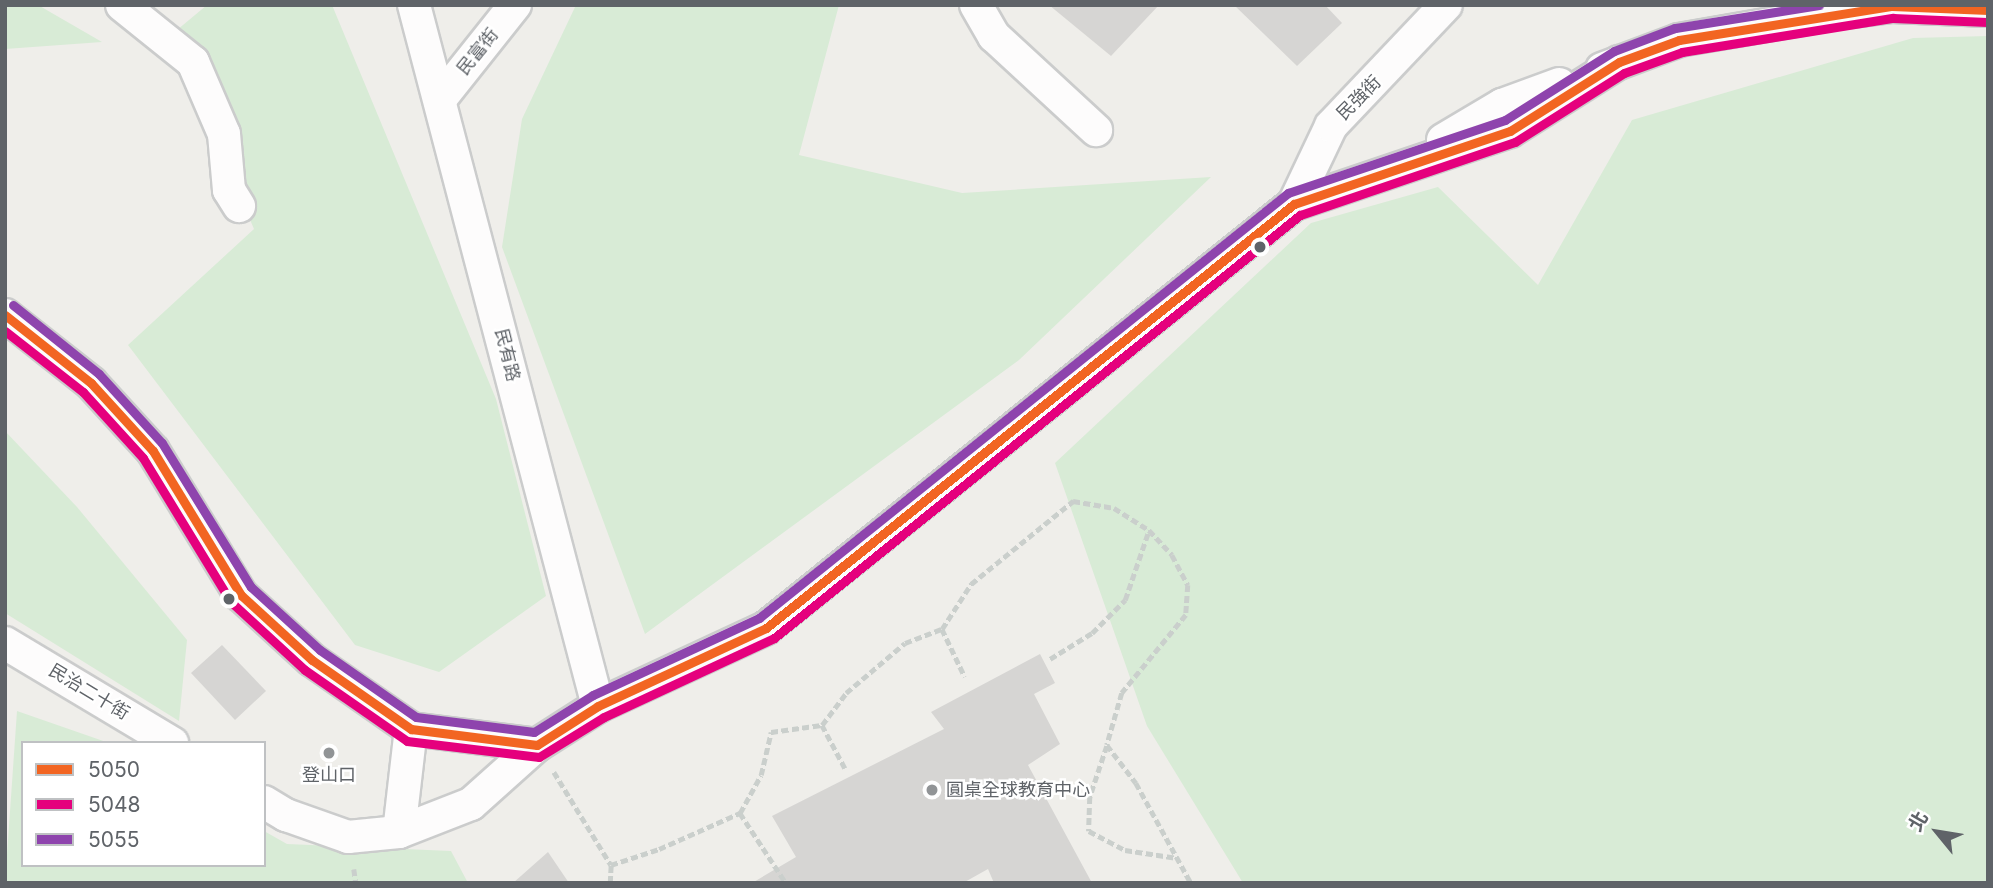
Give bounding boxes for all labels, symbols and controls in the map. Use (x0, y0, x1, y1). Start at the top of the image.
street label: 民富街 (453, 24, 503, 80)
street label: 民強街 (1332, 71, 1386, 125)
unlabelled marker (1253, 240, 1267, 254)
street label: 民有路 (490, 326, 524, 384)
unlabelled marker (222, 592, 236, 606)
street label: 民治二十街 (45, 660, 133, 724)
legend (21, 741, 266, 867)
marker: 登山口 (321, 745, 337, 761)
text: 5050 (88, 757, 140, 782)
place label: 登山口 (302, 764, 356, 786)
place label: 圓桌全球教育中心 (946, 779, 1090, 801)
marker: 圓桌全球教育中心 (924, 782, 940, 798)
text: 5048 (88, 792, 141, 817)
north arrow (1902, 797, 1972, 867)
text: 北 (1904, 807, 1933, 835)
text: 5055 (88, 827, 140, 852)

